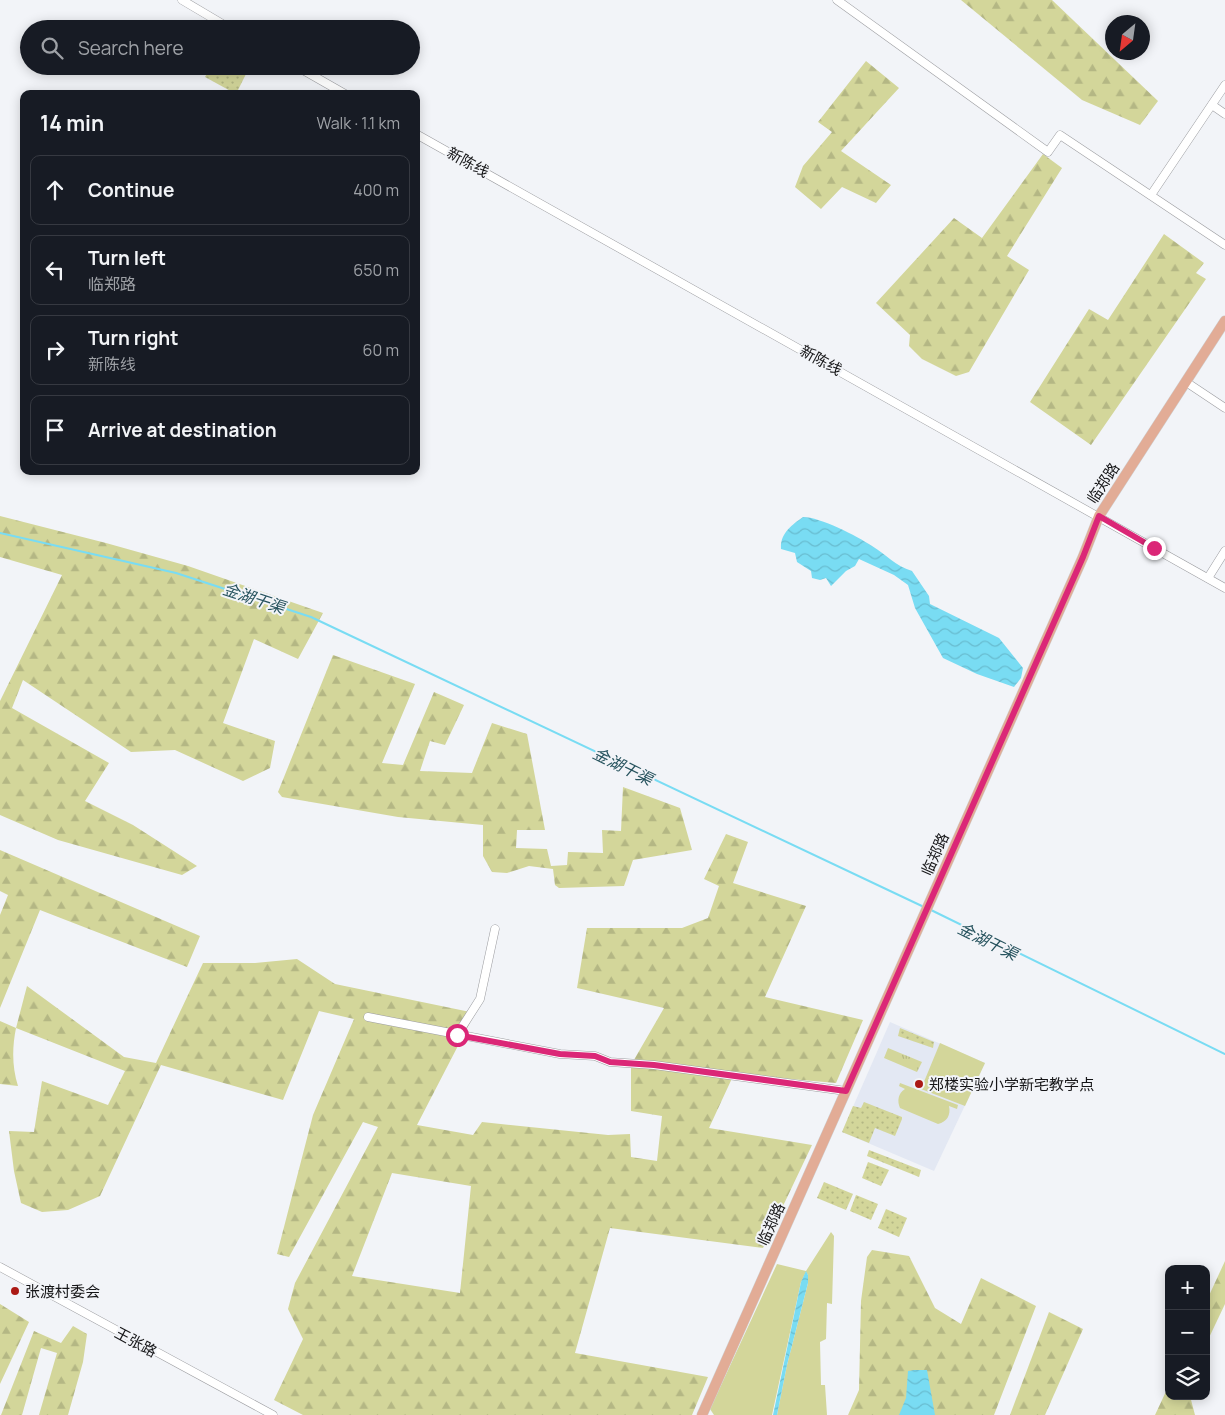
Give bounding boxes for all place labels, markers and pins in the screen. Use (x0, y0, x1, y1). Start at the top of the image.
place label: 郑楼实验小学新宅教学点 (929, 1074, 1094, 1095)
marker: 郑楼实验小学新宅教学点 (913, 1078, 925, 1090)
place label: 张渡村委会 (25, 1281, 100, 1302)
marker: 张渡村委会 (9, 1285, 21, 1297)

